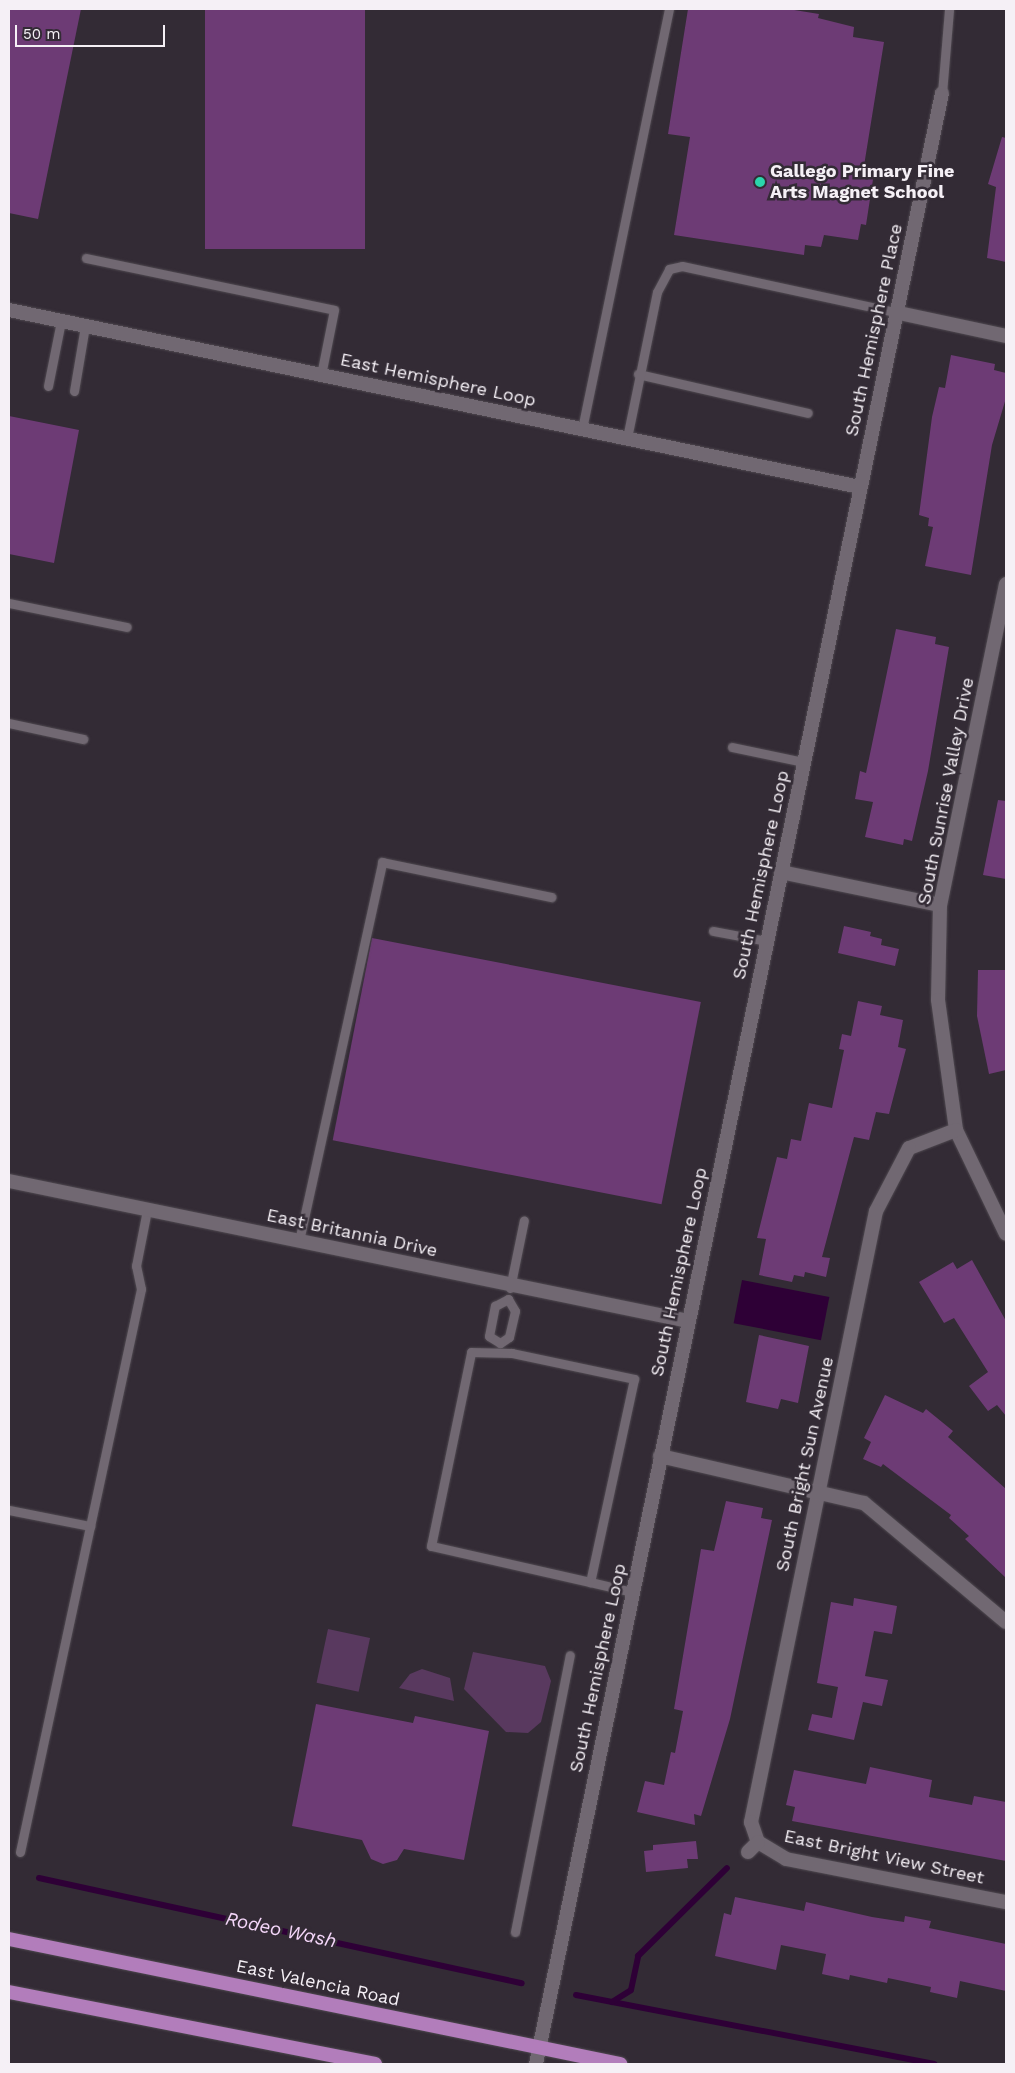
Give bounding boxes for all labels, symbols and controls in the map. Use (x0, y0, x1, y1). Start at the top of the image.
scale bar (18, 15, 168, 47)
text: 50 m (23, 25, 60, 43)
place label: Gallego Primary Fine Arts Magnet School (770, 161, 955, 203)
marker: Gallego Primary Fine Arts Magnet School (754, 176, 766, 188)
street label: South Hemisphere Place (841, 222, 907, 438)
street label: East Hemisphere Loop (338, 349, 538, 411)
street label: South Sunrise Valley Drive (913, 675, 979, 907)
street label: South Hemisphere Loop (728, 769, 794, 981)
street label: South Hemisphere Loop (646, 1166, 712, 1378)
street label: East Britannia Drive (264, 1204, 440, 1262)
street label: South Bright Sun Avenue (772, 1354, 838, 1574)
street label: South Hemisphere Loop (565, 1562, 631, 1774)
street label: East Bright View Street (782, 1825, 986, 1889)
water label: Rodeo Wash (223, 1907, 339, 1953)
street label: East Valencia Road (234, 1955, 402, 2011)

